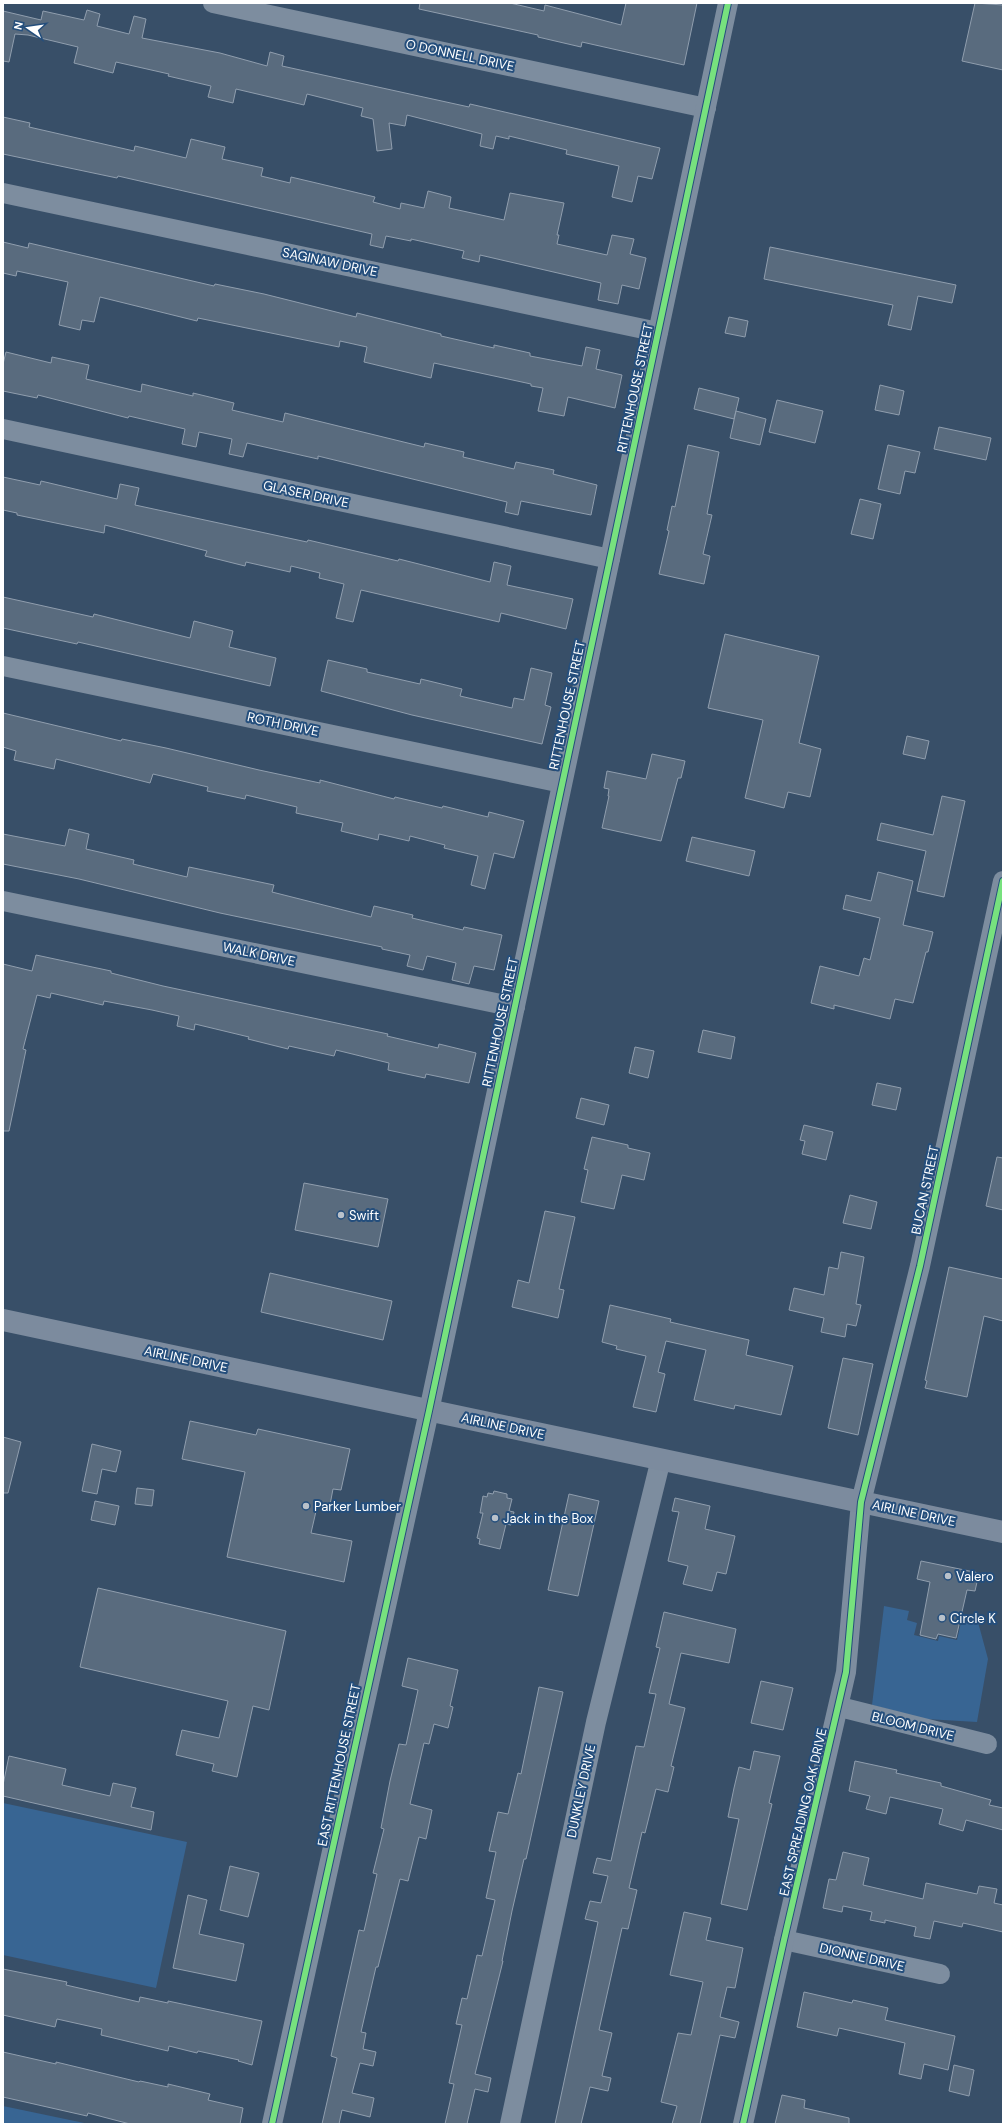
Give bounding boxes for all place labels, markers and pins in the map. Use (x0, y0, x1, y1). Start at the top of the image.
place label: Swift (349, 1207, 379, 1224)
marker: Swift (336, 1210, 346, 1220)
place label: Parker Lumber (314, 1498, 401, 1515)
marker: Parker Lumber (301, 1501, 311, 1511)
place label: Jack in the Box (503, 1510, 594, 1527)
marker: Jack in the Box (490, 1513, 500, 1523)
place label: Valero (956, 1568, 994, 1585)
marker: Valero (943, 1571, 953, 1581)
place label: Circle K (950, 1610, 996, 1627)
marker: Circle K (937, 1613, 947, 1623)

